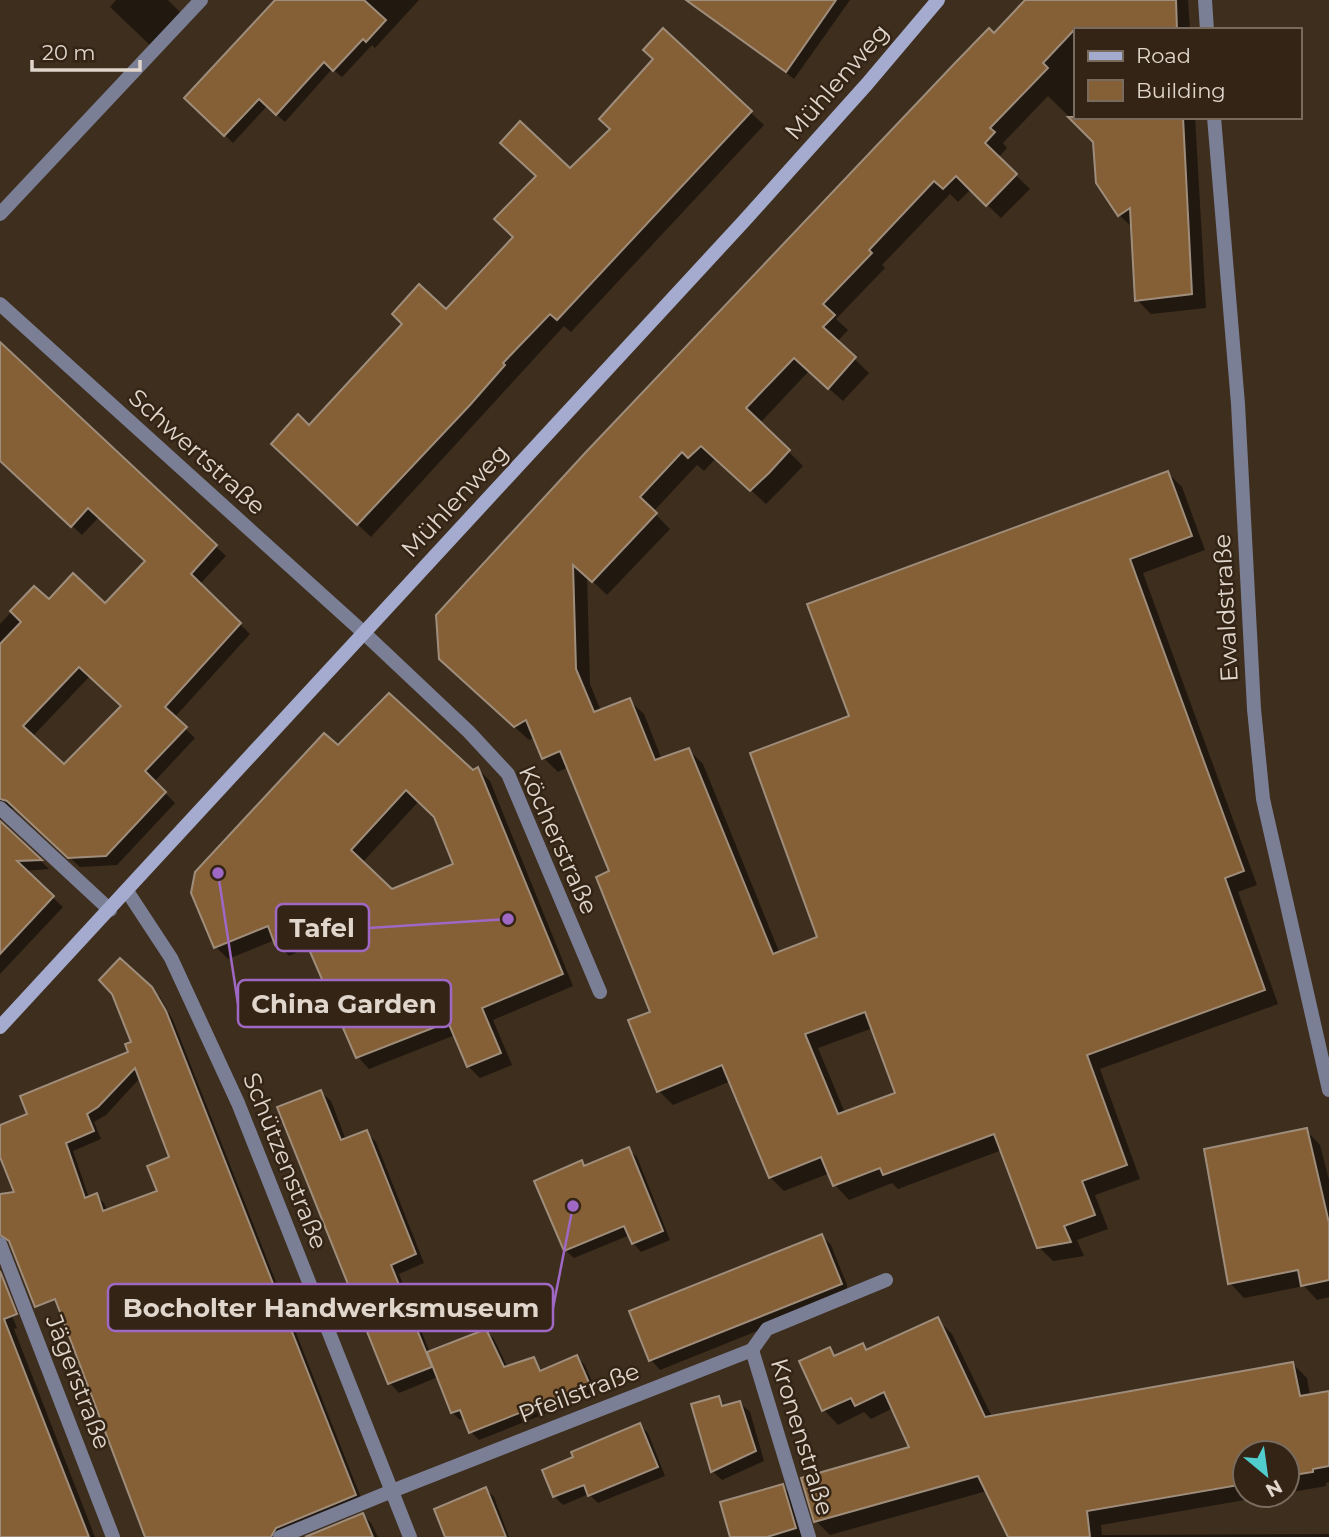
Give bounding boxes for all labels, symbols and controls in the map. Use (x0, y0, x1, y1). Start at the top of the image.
street label: Mühlenweg (778, 18, 895, 145)
scale bar (32, 28, 140, 72)
legend (1074, 28, 1301, 119)
text: 20 m (42, 40, 96, 65)
text: Road (1136, 43, 1191, 68)
text: Building (1136, 78, 1226, 103)
street label: Schwertstraße (123, 383, 272, 521)
street label: Mühlenweg (395, 438, 514, 563)
street label: Ewaldstraße (1207, 533, 1244, 683)
street label: Köcherstraße (513, 761, 604, 919)
callout: Tafel (276, 904, 369, 951)
text: Tafel (289, 912, 355, 944)
callout: China Garden (238, 980, 451, 1027)
text: China Garden (251, 988, 437, 1020)
street label: Schützenstraße (237, 1068, 334, 1253)
callout: Bocholter Handwerksmuseum (108, 1284, 553, 1331)
text: Bocholter Handwerksmuseum (123, 1292, 539, 1324)
street label: Jägerstraße (39, 1310, 117, 1453)
street label: Kronenstraße (765, 1355, 840, 1519)
street label: Pfeilstraße (514, 1356, 643, 1429)
north arrow (1231, 1439, 1301, 1509)
text: N (1262, 1475, 1286, 1502)

